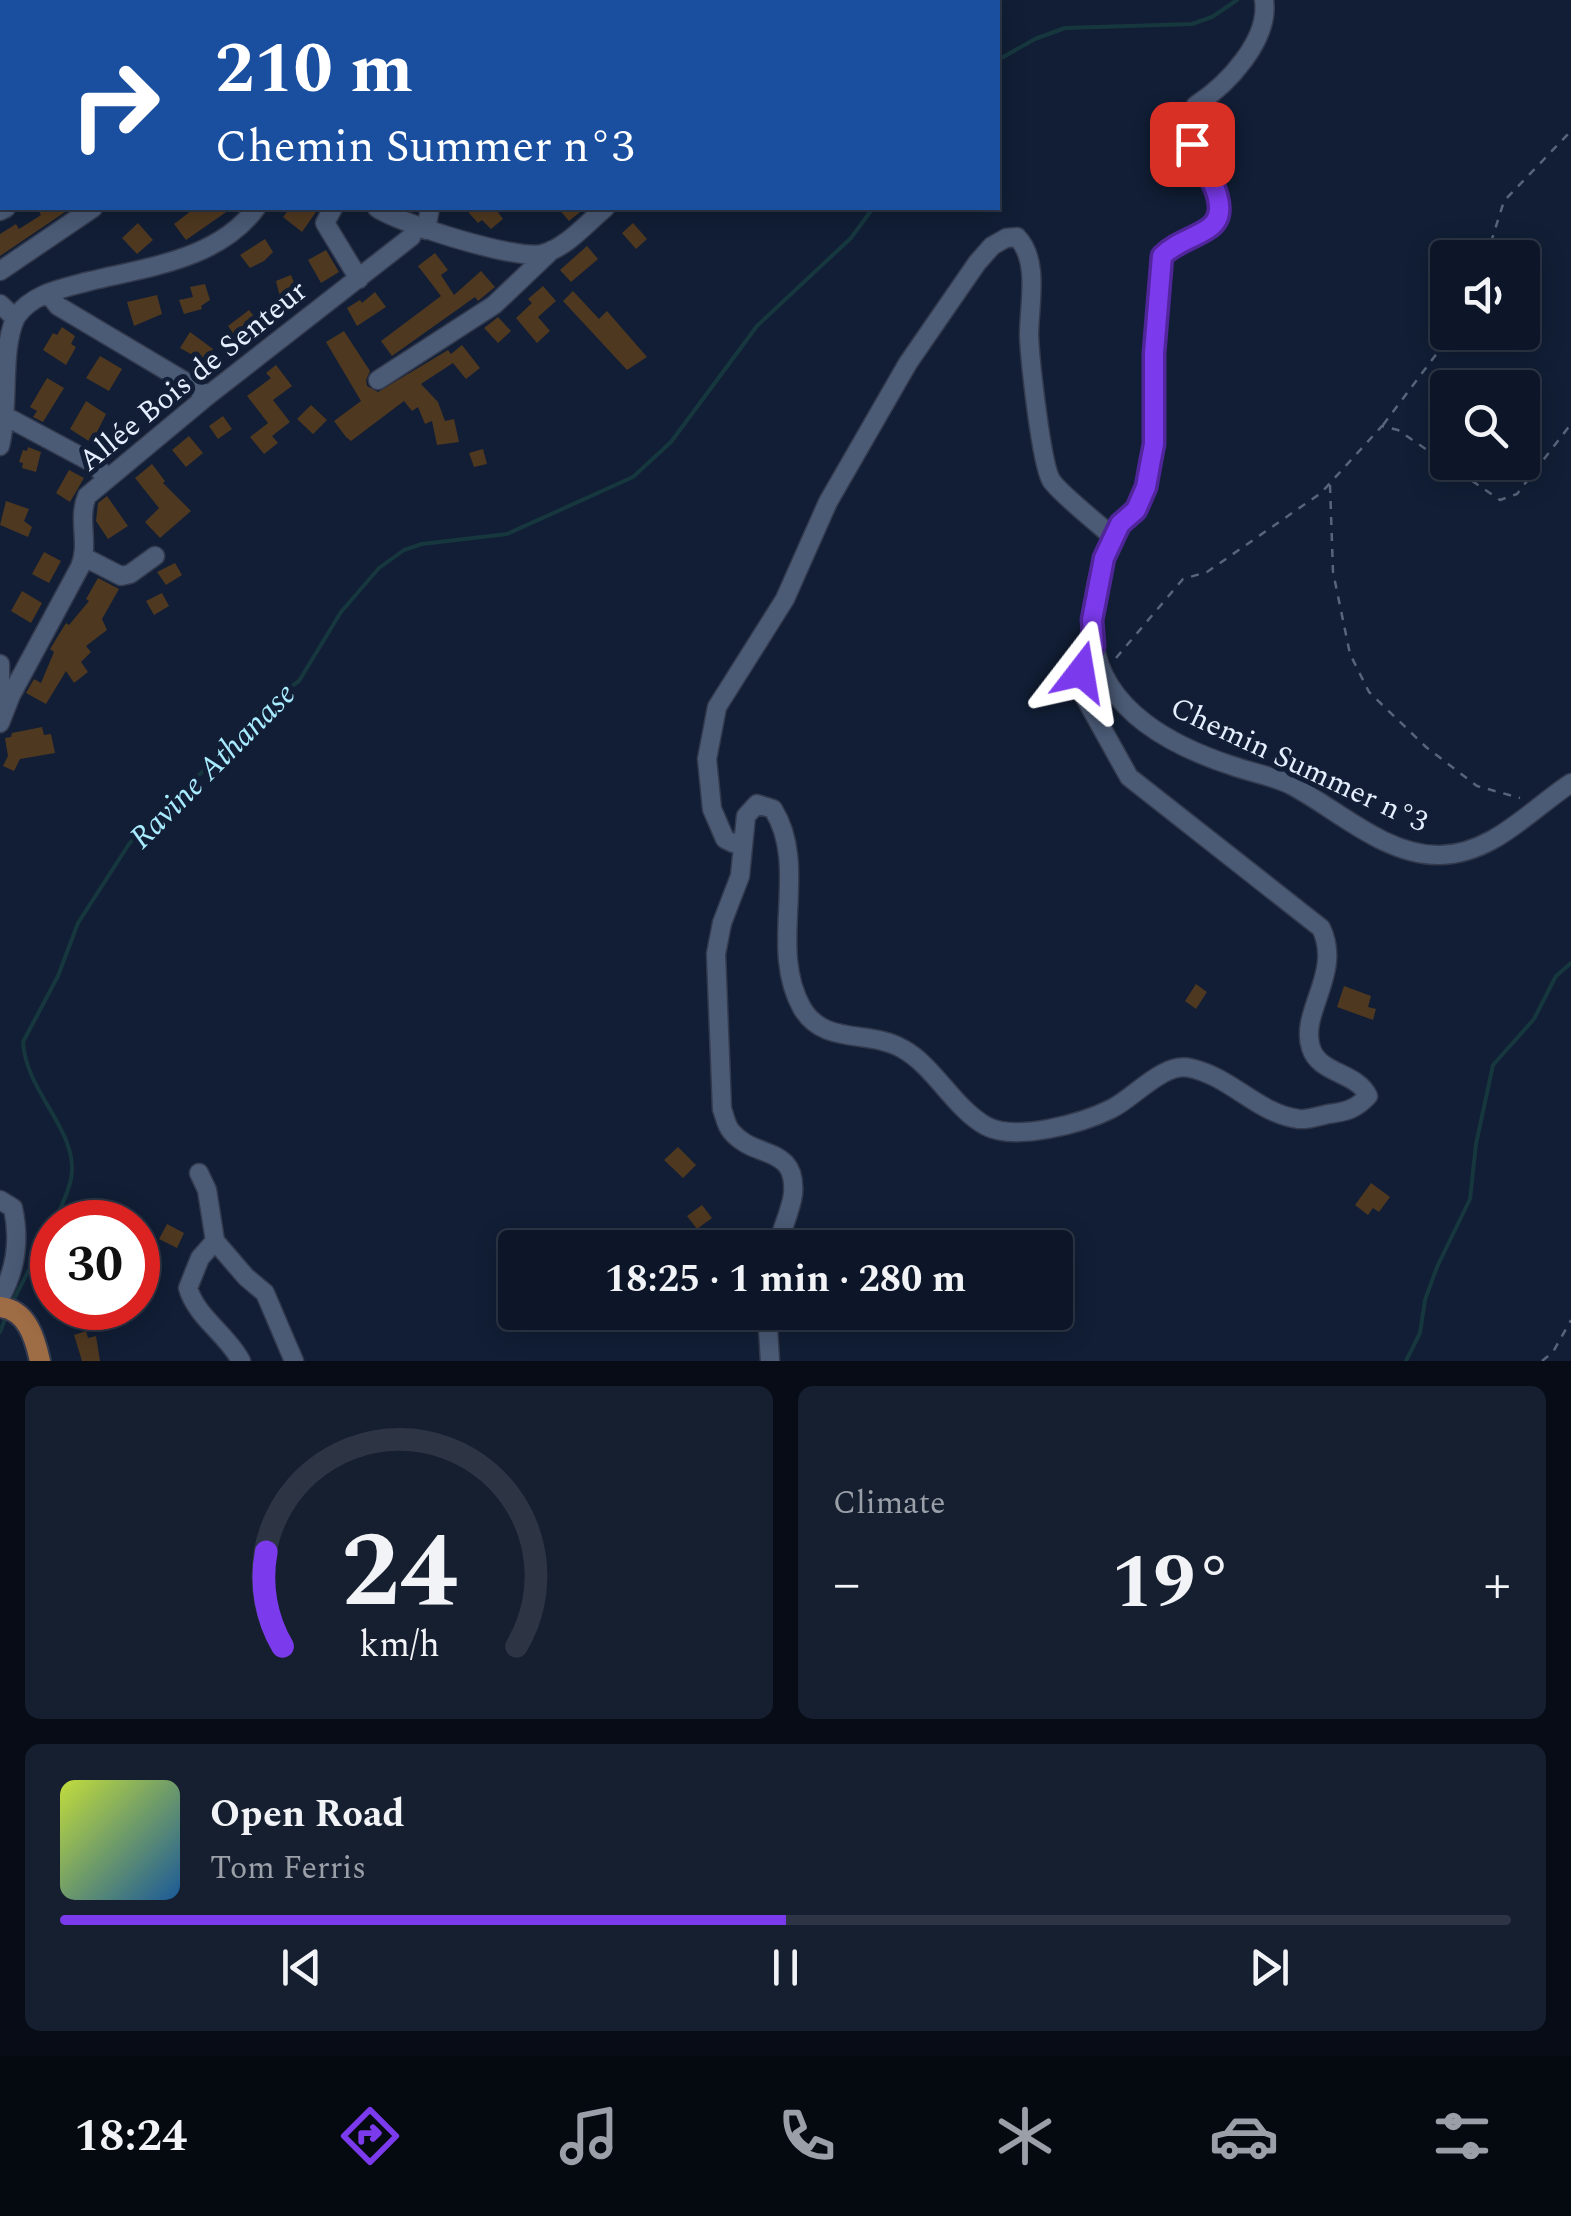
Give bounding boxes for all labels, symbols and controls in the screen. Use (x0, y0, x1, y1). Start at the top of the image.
text: 210 m (215, 17, 413, 123)
icon: right (50, 40, 180, 170)
pin (1150, 102, 1235, 187)
text: Chemin Summer n°3 (215, 113, 634, 182)
icon: arrive (1165, 117, 1220, 172)
map controls (1430, 240, 1540, 480)
button: sound (1430, 240, 1540, 350)
street label: Allée Bois de Senteur (68, 269, 318, 483)
button: search (1430, 370, 1540, 480)
position arrow (1029, 620, 1133, 724)
water label: Ravine Athanase (118, 671, 308, 861)
street label: Chemin Summer n°3 (1163, 685, 1435, 845)
speed limit sign: 30 (30, 1200, 160, 1330)
text: 18:25 · 1 min · 280 m (605, 1251, 966, 1309)
text: Climate (833, 1479, 945, 1528)
text: 24 (341, 1494, 457, 1652)
text: 19° (1111, 1527, 1233, 1641)
text: − (833, 1543, 861, 1626)
text: + (1483, 1543, 1511, 1626)
text: km/h (359, 1618, 439, 1673)
text: Open Road (210, 1786, 405, 1844)
text: Tom Ferris (210, 1844, 366, 1893)
icon: previous (274, 1940, 329, 1995)
icon: pause (758, 1940, 813, 1995)
icon: next (1242, 1940, 1297, 1995)
icon: directions (335, 2101, 405, 2171)
icon: music (554, 2101, 624, 2171)
icon: phone (772, 2101, 842, 2171)
icon: climate (990, 2101, 1060, 2171)
icon: car (1209, 2101, 1279, 2171)
icon: filters (1427, 2101, 1497, 2171)
text: 18:24 (74, 2102, 187, 2171)

